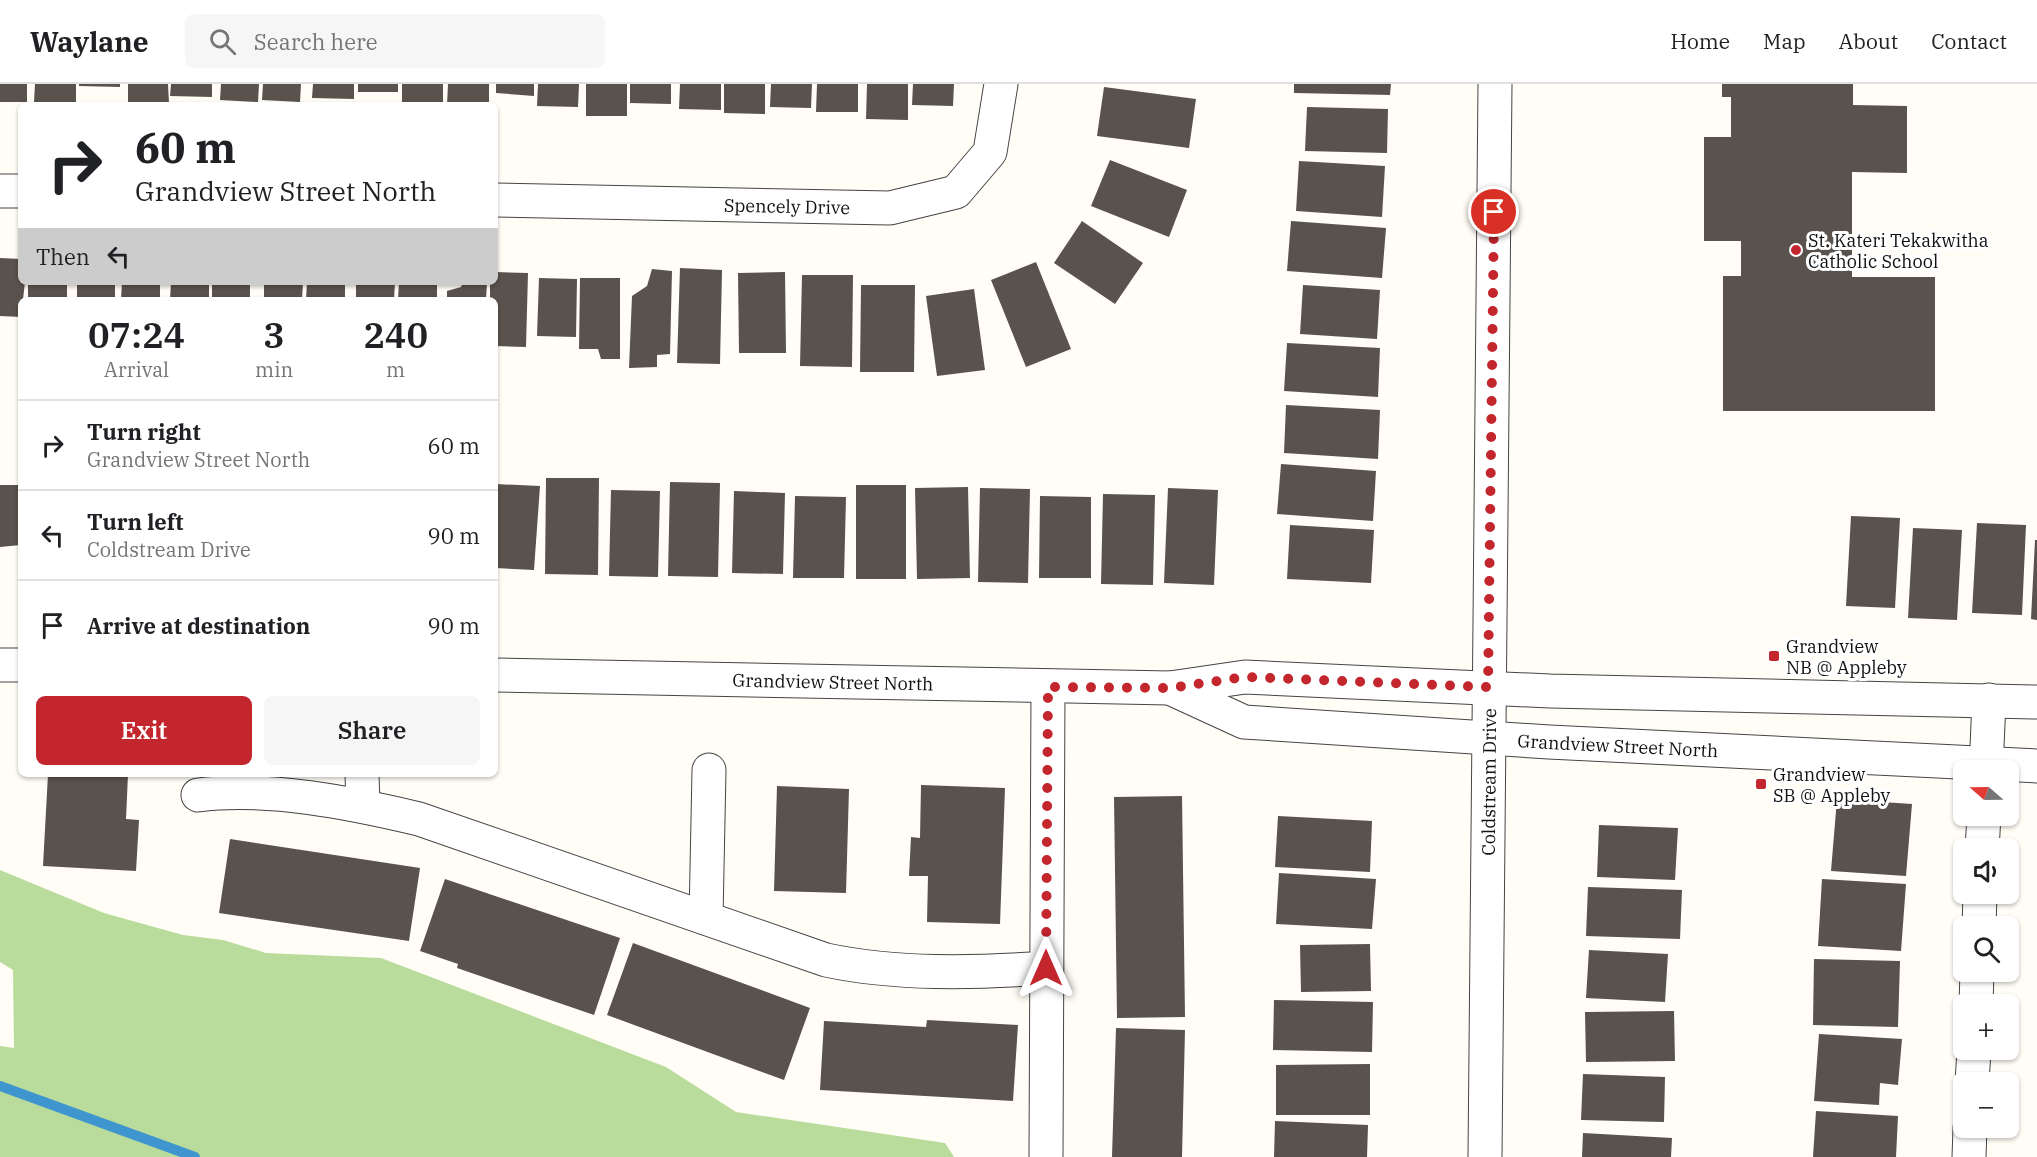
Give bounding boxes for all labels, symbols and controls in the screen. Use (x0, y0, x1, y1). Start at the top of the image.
search box (185, 14, 605, 68)
text: Waylane (30, 23, 149, 60)
icon: search (206, 25, 239, 58)
text: Search here (254, 27, 378, 56)
text: Home (1670, 27, 1730, 55)
text: Map (1763, 27, 1806, 55)
text: About (1839, 27, 1898, 55)
text: Contact (1931, 27, 2007, 55)
text: 60 m (135, 120, 236, 175)
icon: right (36, 126, 114, 204)
text: Grandview Street North (135, 173, 436, 208)
pin (1468, 186, 1519, 237)
street label: Spencely Drive (724, 193, 850, 219)
icon: arrive (1477, 195, 1510, 228)
place label: St. Kateri Tekakwitha Catholic School (1808, 229, 1989, 273)
icon: left (102, 240, 135, 273)
text: Then (36, 242, 90, 271)
marker: St. Kateri Tekakwitha Catholic School (1789, 243, 1803, 257)
text: 07:24 (88, 311, 185, 358)
text: 3 (263, 311, 285, 358)
text: 240 (363, 311, 428, 358)
text: Arrival (104, 356, 169, 383)
text: min (255, 356, 293, 383)
text: m (386, 356, 405, 383)
text: Turn right (87, 417, 201, 446)
icon: right (36, 429, 69, 462)
text: 60 m (428, 431, 480, 460)
text: Grandview Street North (87, 446, 310, 473)
text: Turn left (87, 507, 183, 536)
icon: left (36, 519, 69, 552)
text: 90 m (428, 521, 480, 550)
text: Coldstream Drive (87, 536, 251, 563)
icon: arrive (36, 609, 69, 642)
text: Arrive at destination (87, 611, 310, 640)
text: 90 m (428, 611, 480, 640)
place label: Grandview NB @ Appleby (1786, 635, 1907, 679)
marker: Grandview NB @ Appleby (1767, 649, 1781, 663)
street label: Grandview Street North (732, 668, 934, 695)
button: Exit (36, 696, 252, 765)
button: Share (264, 696, 480, 765)
street label: Coldstream Drive (1476, 708, 1501, 856)
street label: Grandview Street North (1517, 728, 1719, 762)
north arrow (1953, 760, 2019, 826)
map controls (1953, 760, 2019, 1138)
place label: Grandview SB @ Appleby (1773, 763, 1891, 807)
marker: Grandview SB @ Appleby (1754, 777, 1768, 791)
button: sound (1953, 838, 2019, 904)
button: search (1953, 916, 2019, 982)
position arrow (1014, 936, 1078, 1000)
button: + (1953, 994, 2019, 1060)
button: − (1953, 1072, 2019, 1138)

